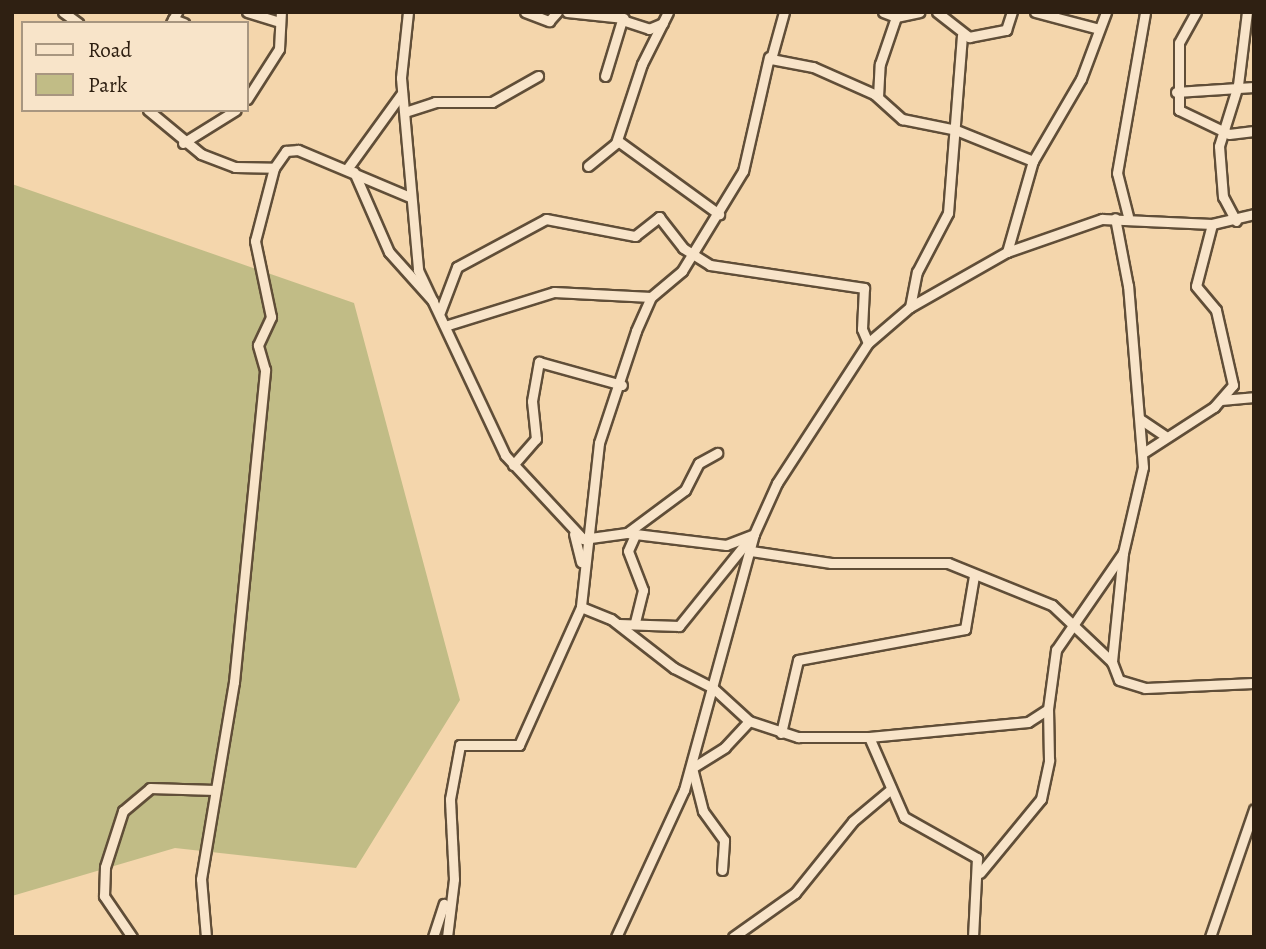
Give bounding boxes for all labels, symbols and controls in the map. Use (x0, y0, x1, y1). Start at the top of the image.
legend (21, 21, 248, 112)
text: Road (88, 36, 132, 64)
text: Park (88, 71, 127, 99)

